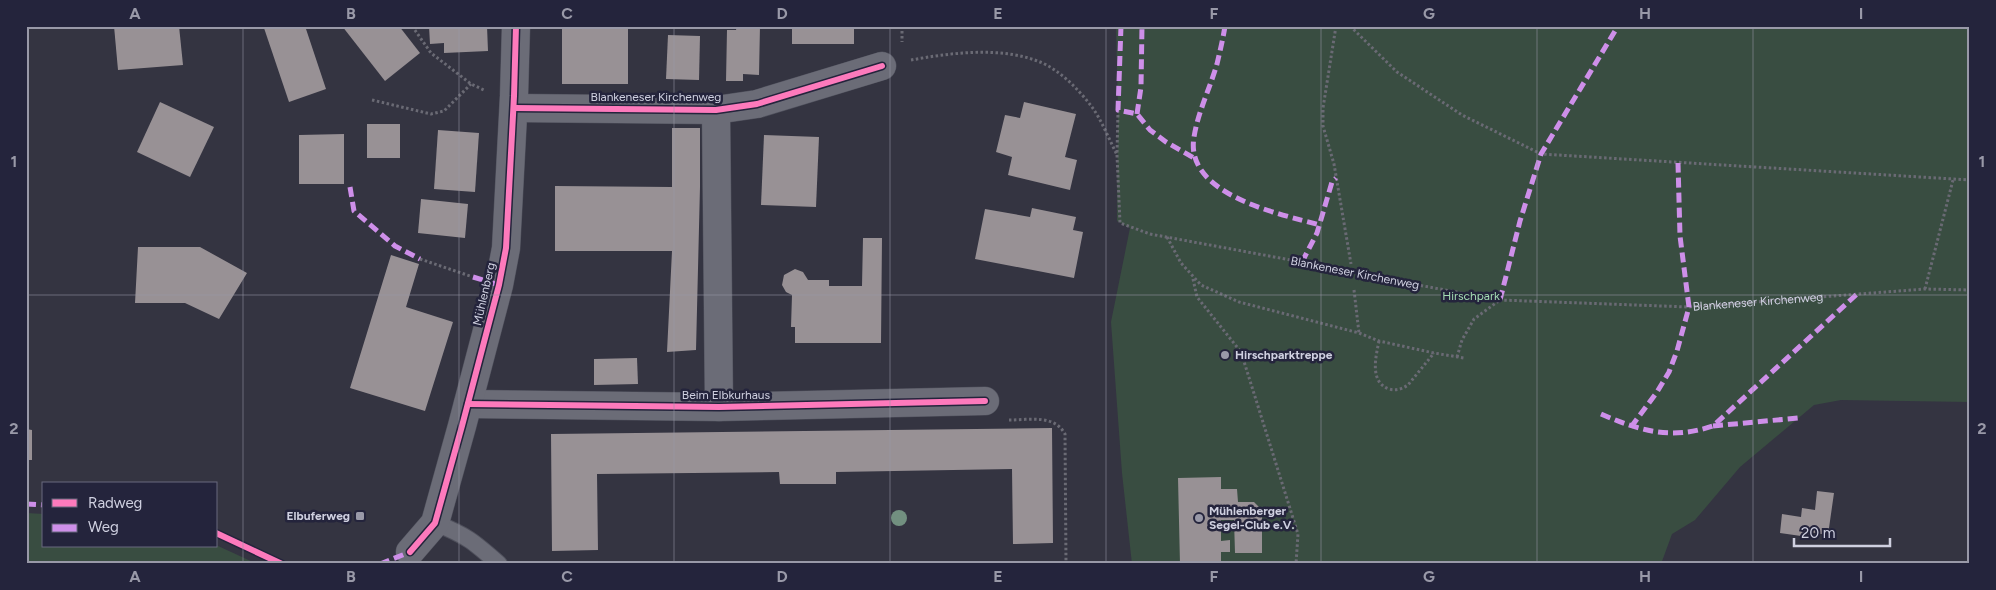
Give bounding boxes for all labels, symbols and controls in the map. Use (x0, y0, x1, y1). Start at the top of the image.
text: A (129, 4, 141, 23)
text: B (346, 4, 356, 23)
text: C (561, 4, 573, 23)
text: D (776, 4, 788, 23)
text: E (993, 4, 1003, 23)
text: F (1210, 4, 1219, 23)
text: G (1423, 4, 1435, 23)
text: H (1639, 4, 1651, 23)
text: I (1859, 4, 1863, 23)
street label: Blankeneser Kirchenweg (591, 90, 721, 104)
text: 1 (11, 152, 17, 171)
text: 1 (1979, 152, 1985, 171)
street label: Blankeneser Kirchenweg (1289, 254, 1421, 292)
street label: Mühlenberg (470, 261, 498, 327)
park label: Hirschpark (1442, 289, 1500, 303)
street label: Blankeneser Kirchenweg (1692, 290, 1824, 314)
place label: Hirschparktreppe (1235, 348, 1333, 362)
marker: Hirschparktreppe (1219, 349, 1231, 361)
street label: Beim Elbkurhaus (682, 388, 771, 402)
text: 2 (9, 419, 19, 438)
text: 2 (1977, 419, 1987, 438)
legend (42, 482, 218, 548)
text: Radweg (88, 494, 142, 512)
place label: Mühlenberger Segel-Club e.V. (1209, 504, 1294, 532)
place label: Elbuferweg (287, 509, 350, 523)
marker: Elbuferweg (354, 510, 366, 522)
marker: Mühlenberger Segel-Club e.V. (1193, 512, 1205, 524)
scale bar (1794, 515, 1890, 547)
text: Weg (88, 518, 119, 536)
text: 20 m (1801, 524, 1835, 542)
text: A (129, 567, 141, 586)
text: B (346, 567, 356, 586)
text: C (561, 567, 573, 586)
text: D (776, 567, 788, 586)
text: E (993, 567, 1003, 586)
text: F (1210, 567, 1219, 586)
text: G (1423, 567, 1435, 586)
text: H (1639, 567, 1651, 586)
text: I (1859, 567, 1863, 586)

